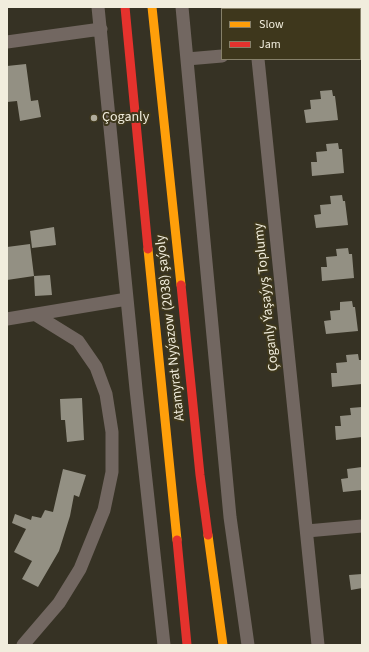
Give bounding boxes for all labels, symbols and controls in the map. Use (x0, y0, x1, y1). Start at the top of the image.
legend (221, 8, 361, 60)
text: Slow (259, 16, 284, 33)
text: Jam (259, 36, 281, 53)
place label: Çoganly (102, 110, 149, 126)
marker: Çoganly (89, 113, 99, 123)
street label: Çoganly Ýaşaýyş Toplumy (251, 222, 283, 372)
street label: Atamyrat Nyýazow (2038) şaýoly (153, 234, 189, 422)

